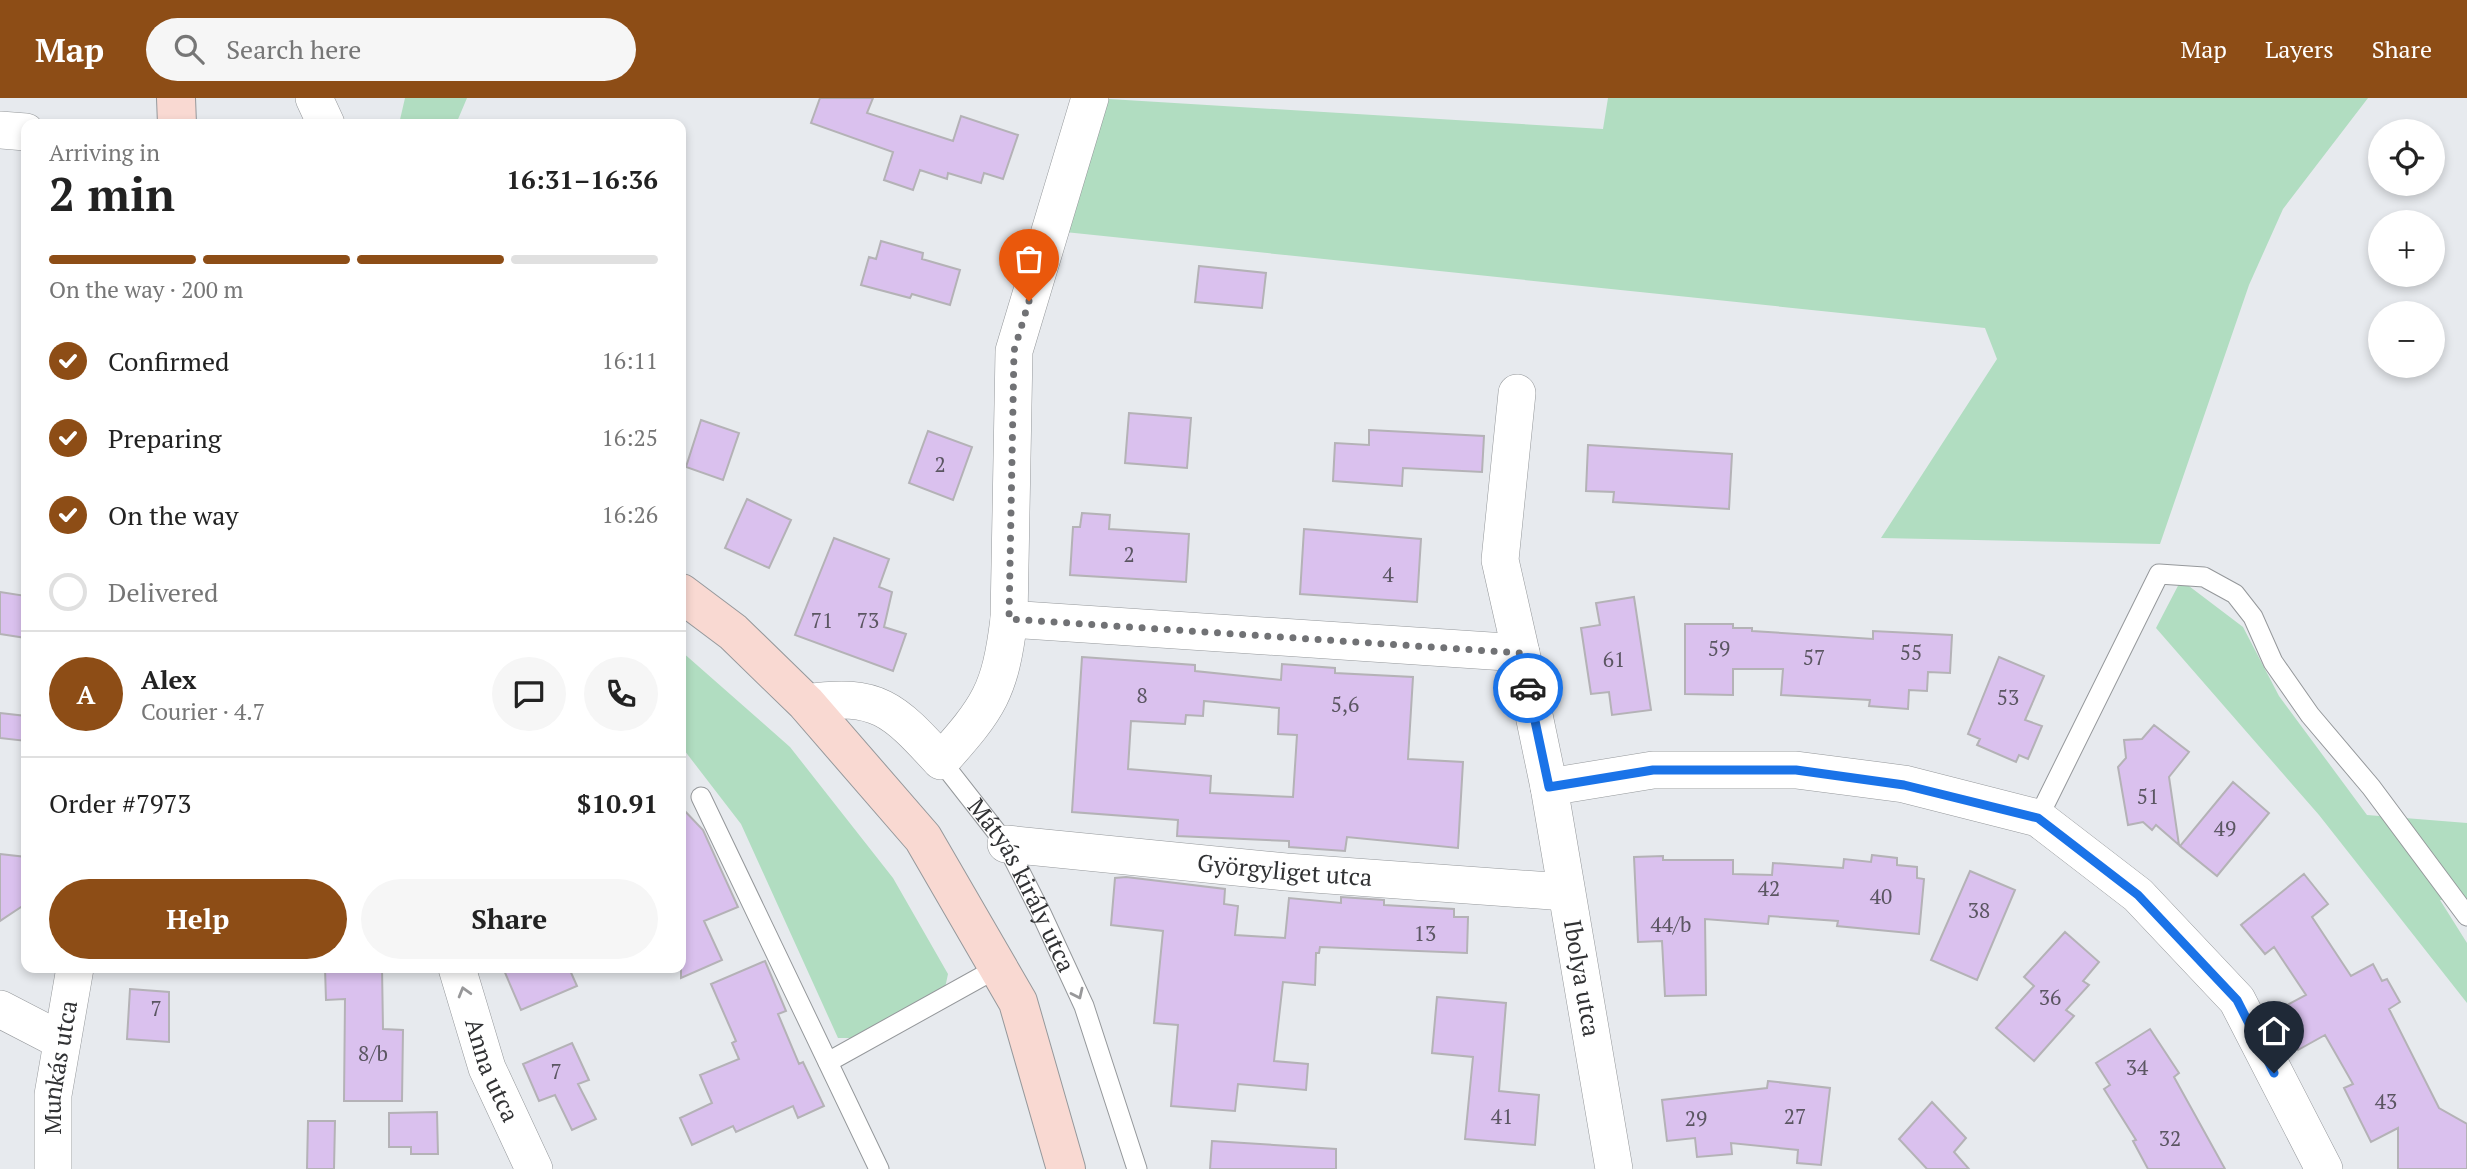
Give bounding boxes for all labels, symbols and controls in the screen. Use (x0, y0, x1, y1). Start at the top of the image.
search box (146, 18, 636, 81)
text: Map (35, 28, 104, 71)
icon: search (170, 30, 208, 68)
text: Search here (226, 32, 361, 66)
text: Map (2180, 33, 2227, 65)
text: Layers (2265, 33, 2334, 65)
text: Share (2372, 33, 2432, 65)
map controls (2368, 119, 2445, 378)
button: locate (2368, 119, 2445, 196)
text: Arriving in (49, 137, 160, 168)
text: 16:31–16:36 (506, 162, 658, 196)
text: 2 min (49, 163, 175, 224)
button: + (2368, 210, 2445, 287)
pin (999, 229, 1059, 301)
icon: bag (1010, 240, 1048, 278)
text: On the way · 200 m (49, 274, 243, 305)
button: − (2368, 301, 2445, 378)
icon: check (49, 342, 87, 380)
text: Confirmed (108, 344, 229, 378)
text: 16:11 (601, 345, 658, 376)
icon: check (49, 419, 87, 457)
text: Preparing (108, 421, 221, 455)
text: 16:25 (601, 422, 658, 453)
house number: 2 (934, 450, 946, 478)
icon: check (49, 496, 87, 534)
text: On the way (108, 498, 239, 532)
text: 16:26 (601, 499, 658, 530)
house number: 2 (1123, 540, 1135, 568)
house number: 4 (1382, 560, 1394, 588)
text: Delivered (108, 575, 218, 609)
house number: 71 (811, 606, 833, 634)
house number: 73 (857, 606, 879, 634)
house number: 59 (1708, 634, 1730, 662)
house number: 55 (1900, 638, 1922, 666)
house number: 57 (1803, 643, 1825, 671)
house number: 61 (1603, 645, 1625, 673)
courier (1493, 653, 1563, 723)
button: chat (492, 657, 566, 731)
button: phone (584, 657, 658, 731)
text: Alex (141, 662, 197, 696)
icon: car (1509, 669, 1547, 707)
text: A (77, 677, 95, 711)
house number: 8 (1136, 681, 1148, 709)
house number: 53 (1997, 683, 2019, 711)
house number: 5,6 (1331, 690, 1359, 718)
text: Courier · 4.7 (141, 696, 265, 727)
house number: 51 (2137, 782, 2159, 810)
text: Order #7973 (49, 786, 191, 820)
text: $10.91 (577, 786, 658, 820)
street label: Mátyás király utca (961, 791, 1083, 977)
house number: 49 (2214, 814, 2236, 842)
street label: Györgyliget utca (1196, 846, 1373, 893)
house number: 42 (1758, 874, 1780, 902)
button: Help (49, 879, 347, 959)
button: Share (361, 879, 658, 959)
house number: 40 (1870, 882, 1892, 910)
house number: 38 (1968, 896, 1990, 924)
house number: 44/b (1650, 910, 1692, 938)
street label: Ibolya utca (1557, 917, 1608, 1039)
house number: 13 (1414, 919, 1436, 947)
house number: 36 (2039, 983, 2061, 1011)
one-way arrow (458, 986, 473, 998)
one-way arrow (1070, 987, 1084, 999)
house number: 7 (150, 994, 162, 1022)
street label: Munkás utca (35, 998, 84, 1135)
pin (2244, 1001, 2304, 1073)
icon: home (2255, 1012, 2293, 1050)
street label: Anna utca (458, 1014, 527, 1127)
house number: 8/b (358, 1039, 388, 1067)
house number: 34 (2126, 1053, 2149, 1081)
house number: 7 (550, 1057, 562, 1085)
house number: 43 (2375, 1087, 2397, 1115)
house number: 41 (1491, 1102, 1513, 1130)
house number: 27 (1784, 1102, 1806, 1130)
house number: 29 (1685, 1104, 1707, 1132)
house number: 32 (2159, 1124, 2181, 1152)

